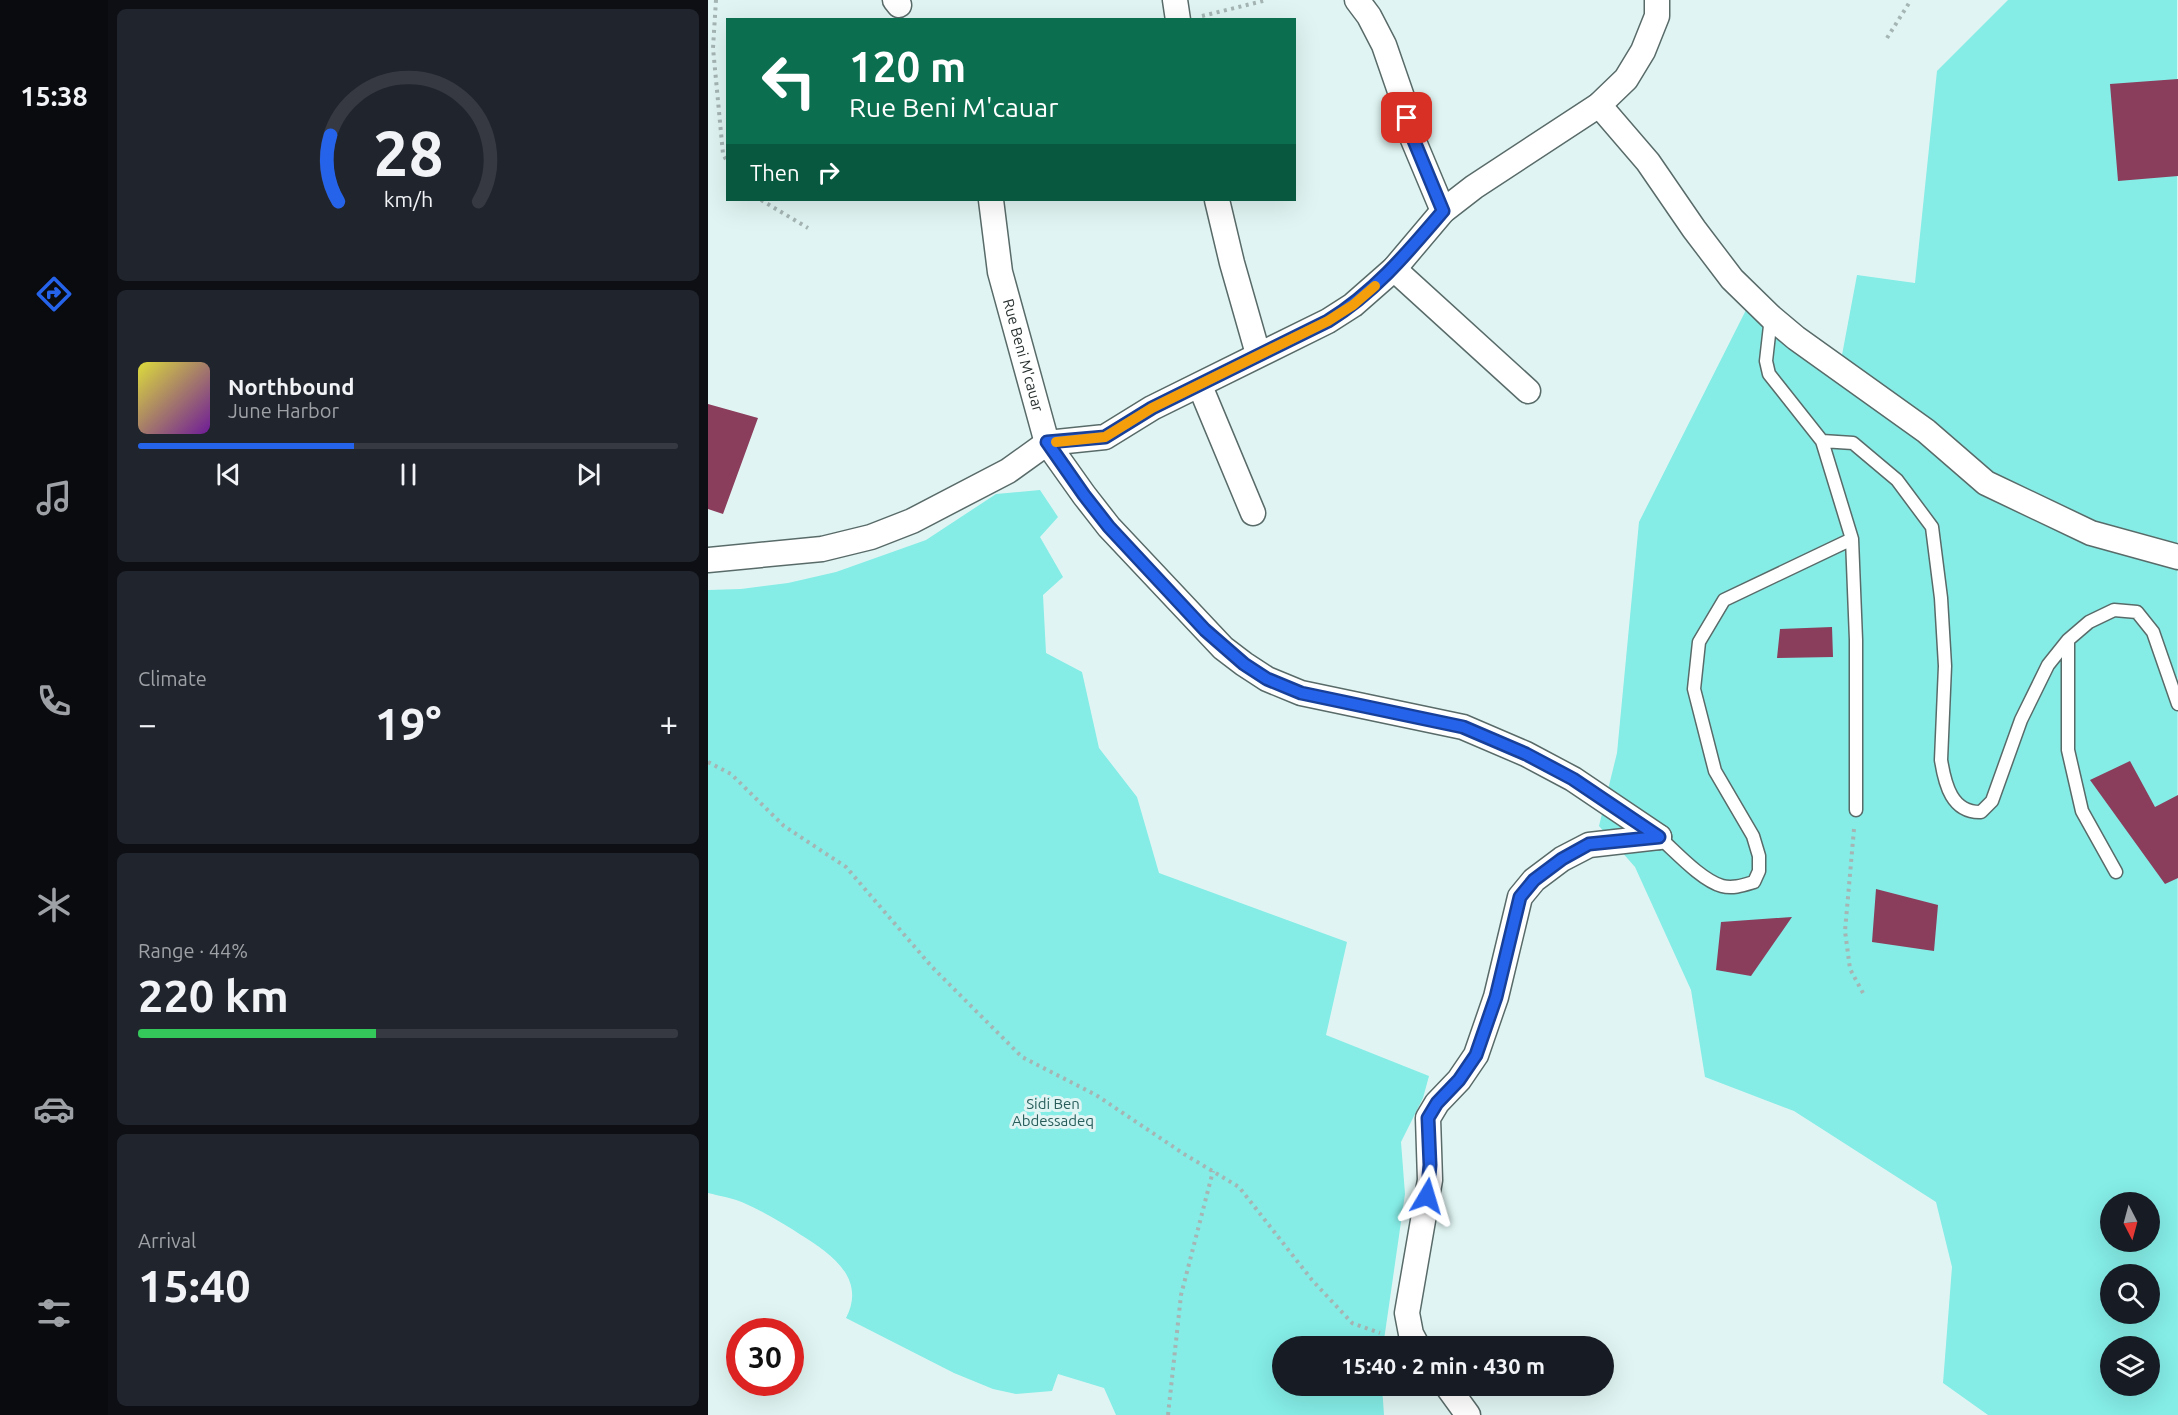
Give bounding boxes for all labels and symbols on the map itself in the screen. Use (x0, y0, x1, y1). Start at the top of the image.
pin (1381, 92, 1432, 143)
street label: Rue Beni M'cauar (1000, 297, 1047, 414)
park label: Sidi Ben Abdessadeq (1012, 1095, 1094, 1129)
position arrow (1395, 1164, 1459, 1228)
north arrow (2100, 1192, 2160, 1252)
speed limit sign: 30 (726, 1318, 804, 1396)

